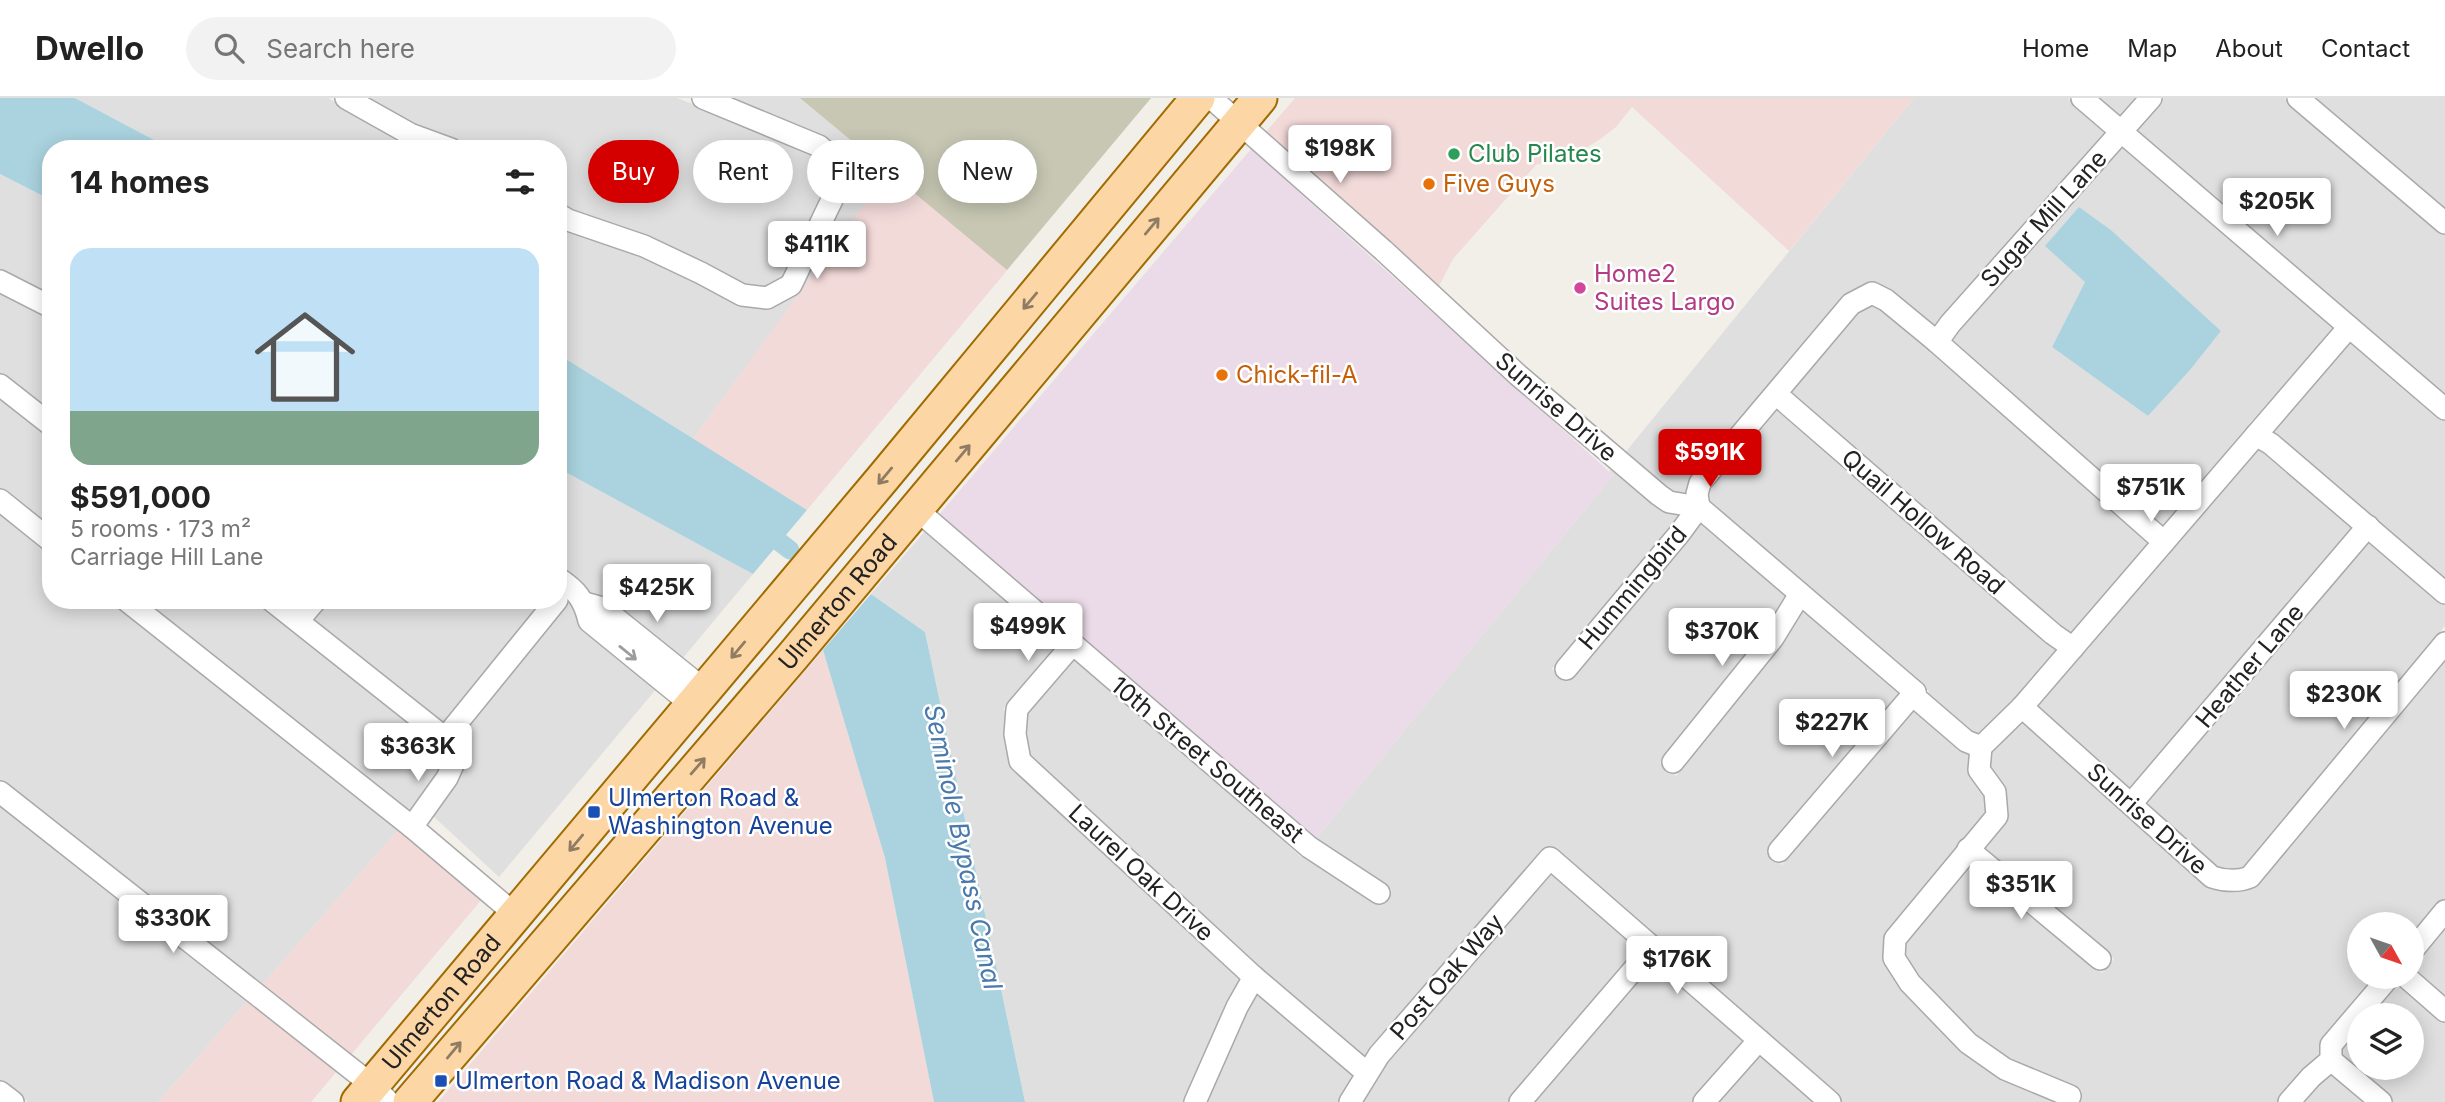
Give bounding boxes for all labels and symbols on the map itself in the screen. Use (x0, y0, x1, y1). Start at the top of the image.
pin: $198K (1291, 126, 1389, 185)
place label: Club Pilates (1468, 139, 1602, 168)
street label: Sugar Mill Lane (1974, 144, 2113, 293)
marker: Club Pilates (1446, 146, 1462, 162)
place label: Five Guys (1443, 169, 1555, 198)
marker: Five Guys (1421, 176, 1437, 192)
pin: $205K (2228, 178, 2326, 238)
one-way arrow (1144, 217, 1160, 235)
pin: $411K (768, 222, 866, 281)
place label: Home2 Suites Largo (1594, 259, 1735, 316)
marker: Home2 Suites Largo (1572, 280, 1588, 296)
one-way arrow (1022, 291, 1037, 309)
street label: Sunrise Drive (1489, 346, 1623, 467)
place label: Chick-fil-A (1236, 360, 1358, 389)
marker: Chick-fil-A (1214, 367, 1230, 383)
pin: $591K (1661, 430, 1759, 489)
street label: Quail Hollow Road (1836, 443, 2011, 600)
one-way arrow (955, 445, 970, 463)
pin: $751K (2102, 464, 2200, 524)
one-way arrow (877, 467, 892, 485)
street label: Hummingbird (1572, 520, 1693, 655)
street label: Ulmerton Road (772, 528, 903, 676)
pin: $425K (608, 564, 706, 624)
street label: Heather Lane (2189, 598, 2310, 733)
pin: $499K (979, 603, 1077, 663)
pin: $370K (1673, 608, 1771, 668)
one-way arrow (730, 641, 746, 659)
one-way arrow (619, 645, 637, 660)
street label: 10th Street Southeast (1105, 670, 1310, 849)
pin: $230K (2295, 672, 2393, 731)
pin: $227K (1783, 700, 1881, 759)
water label: Seminole Bypass Canal (918, 701, 1009, 993)
pin: $363K (369, 724, 467, 783)
one-way arrow (690, 757, 706, 775)
street label: Sunrise Drive (2081, 757, 2214, 880)
place label: Ulmerton Road & Washington Avenue (608, 783, 833, 840)
street label: Laurel Oak Drive (1063, 798, 1220, 947)
marker: Ulmerton Road & Washington Avenue (586, 804, 602, 820)
one-way arrow (568, 834, 584, 852)
pin: $351K (1972, 862, 2070, 921)
pin: $330K (124, 896, 222, 955)
street label: Post Oak Way (1384, 908, 1509, 1046)
north arrow (2347, 912, 2424, 989)
street label: Ulmerton Road (376, 928, 507, 1076)
pin: $176K (1628, 936, 1726, 996)
one-way arrow (446, 1041, 462, 1059)
place label: Ulmerton Road & Madison Avenue (455, 1066, 841, 1095)
marker: Ulmerton Road & Madison Avenue (433, 1073, 449, 1089)

